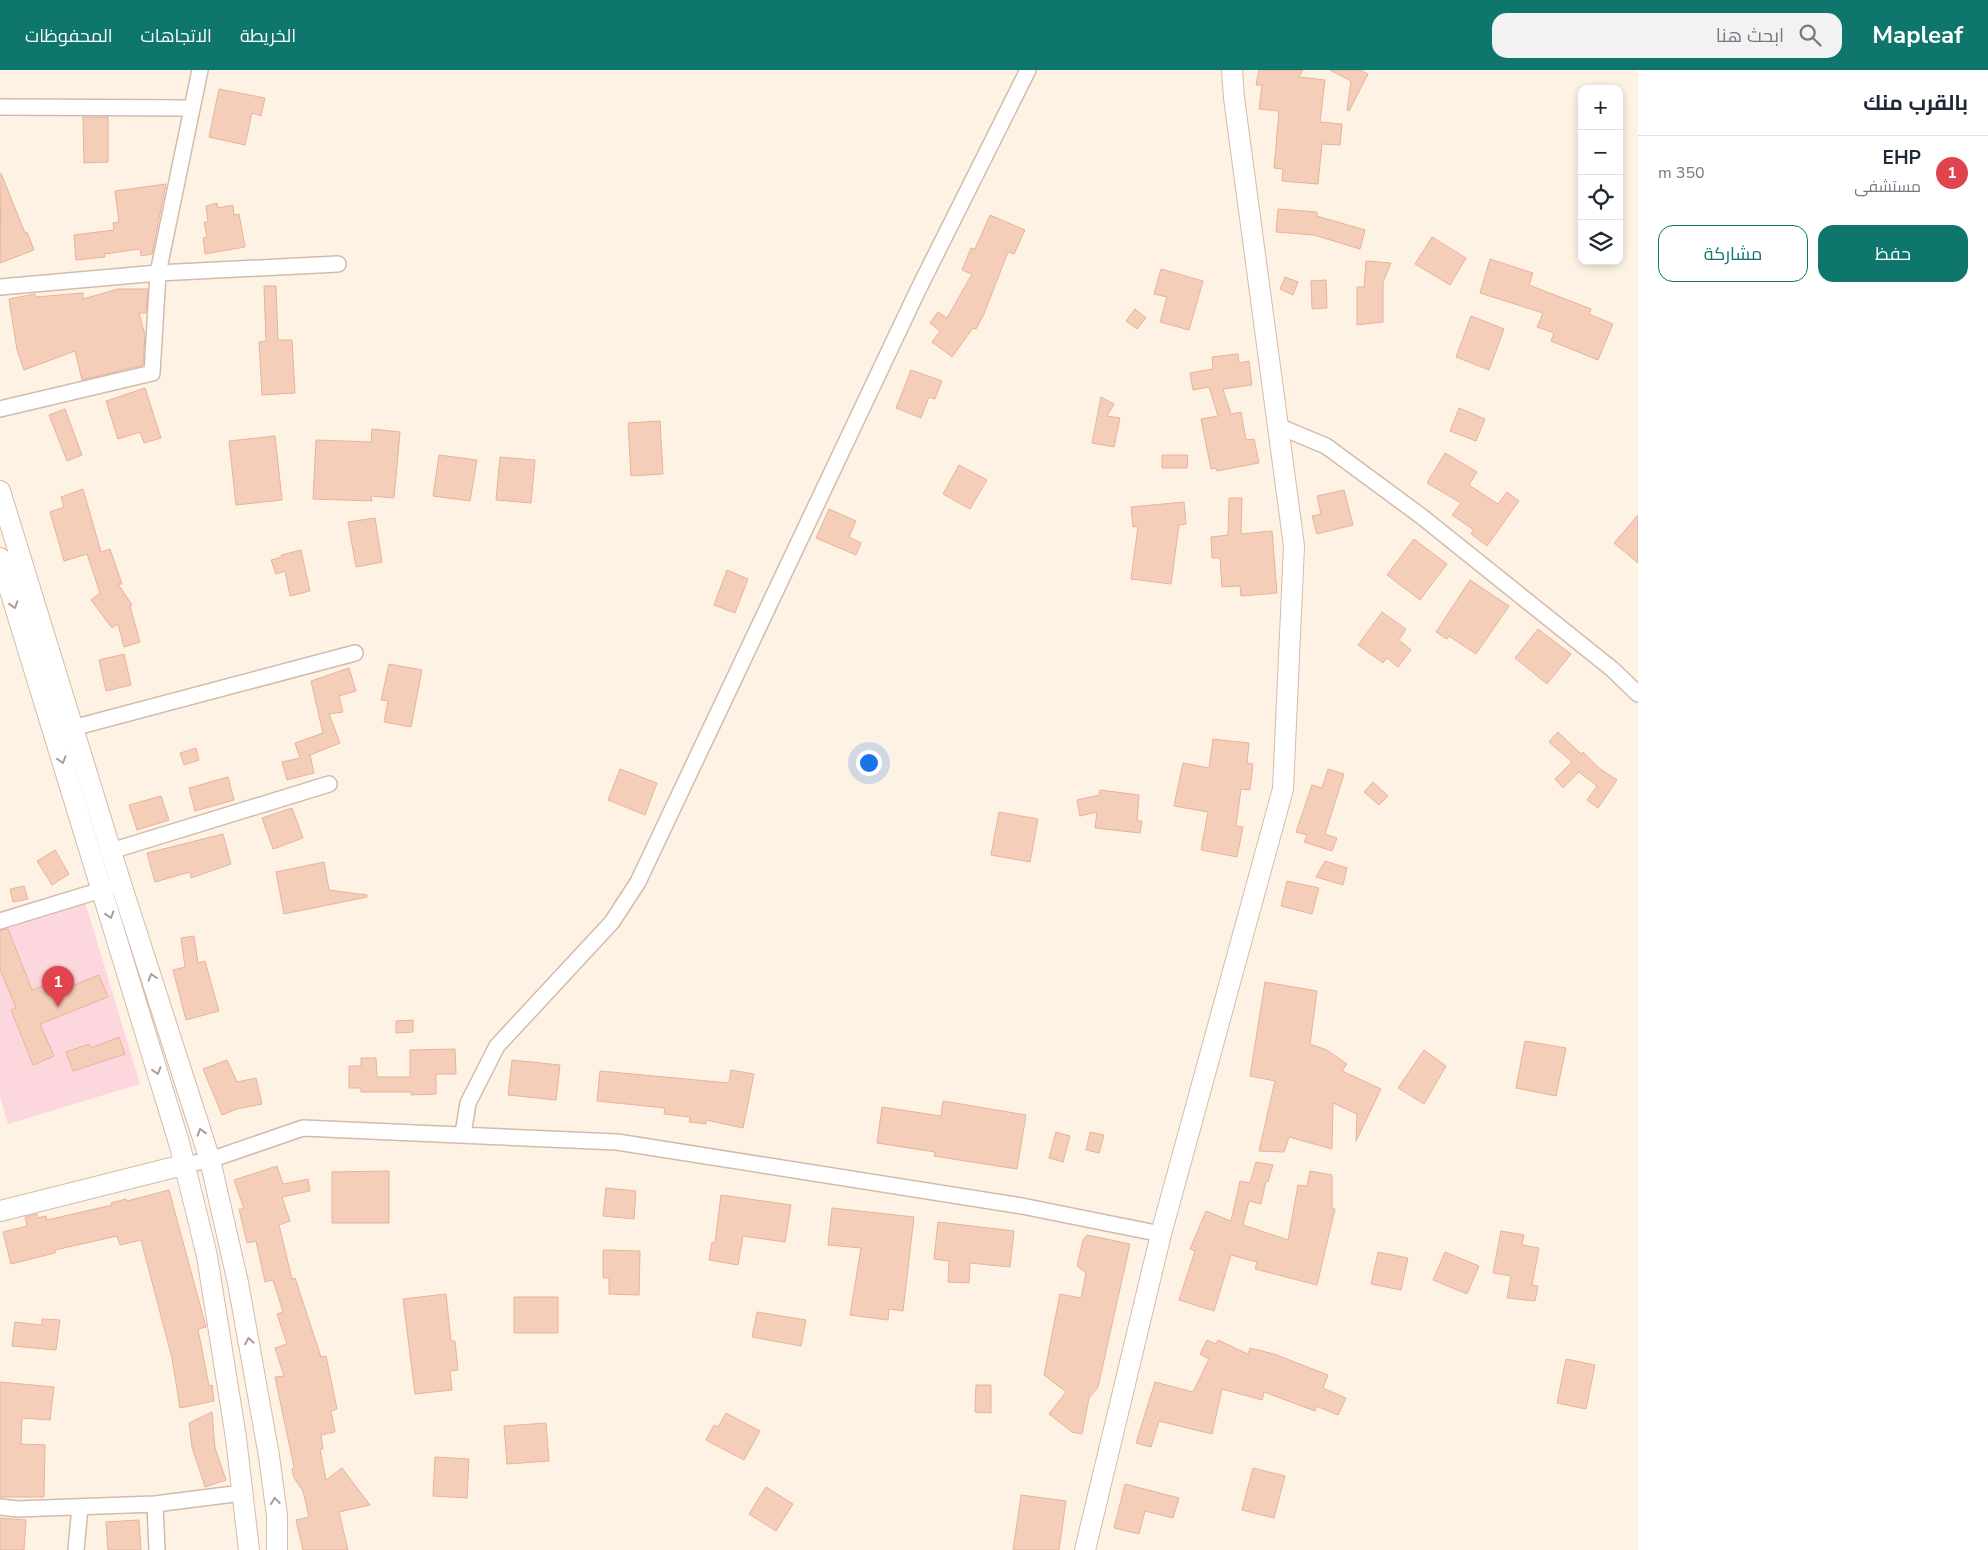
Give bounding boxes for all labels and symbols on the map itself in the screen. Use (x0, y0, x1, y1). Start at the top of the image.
one-way arrow (9, 600, 19, 608)
your location (856, 750, 882, 776)
one-way arrow (56, 755, 66, 764)
one-way arrow (104, 911, 114, 919)
pin: 1 (42, 966, 74, 1007)
one-way arrow (147, 973, 157, 981)
one-way arrow (152, 1066, 162, 1074)
one-way arrow (197, 1128, 207, 1136)
one-way arrow (244, 1337, 254, 1345)
one-way arrow (270, 1497, 281, 1505)

